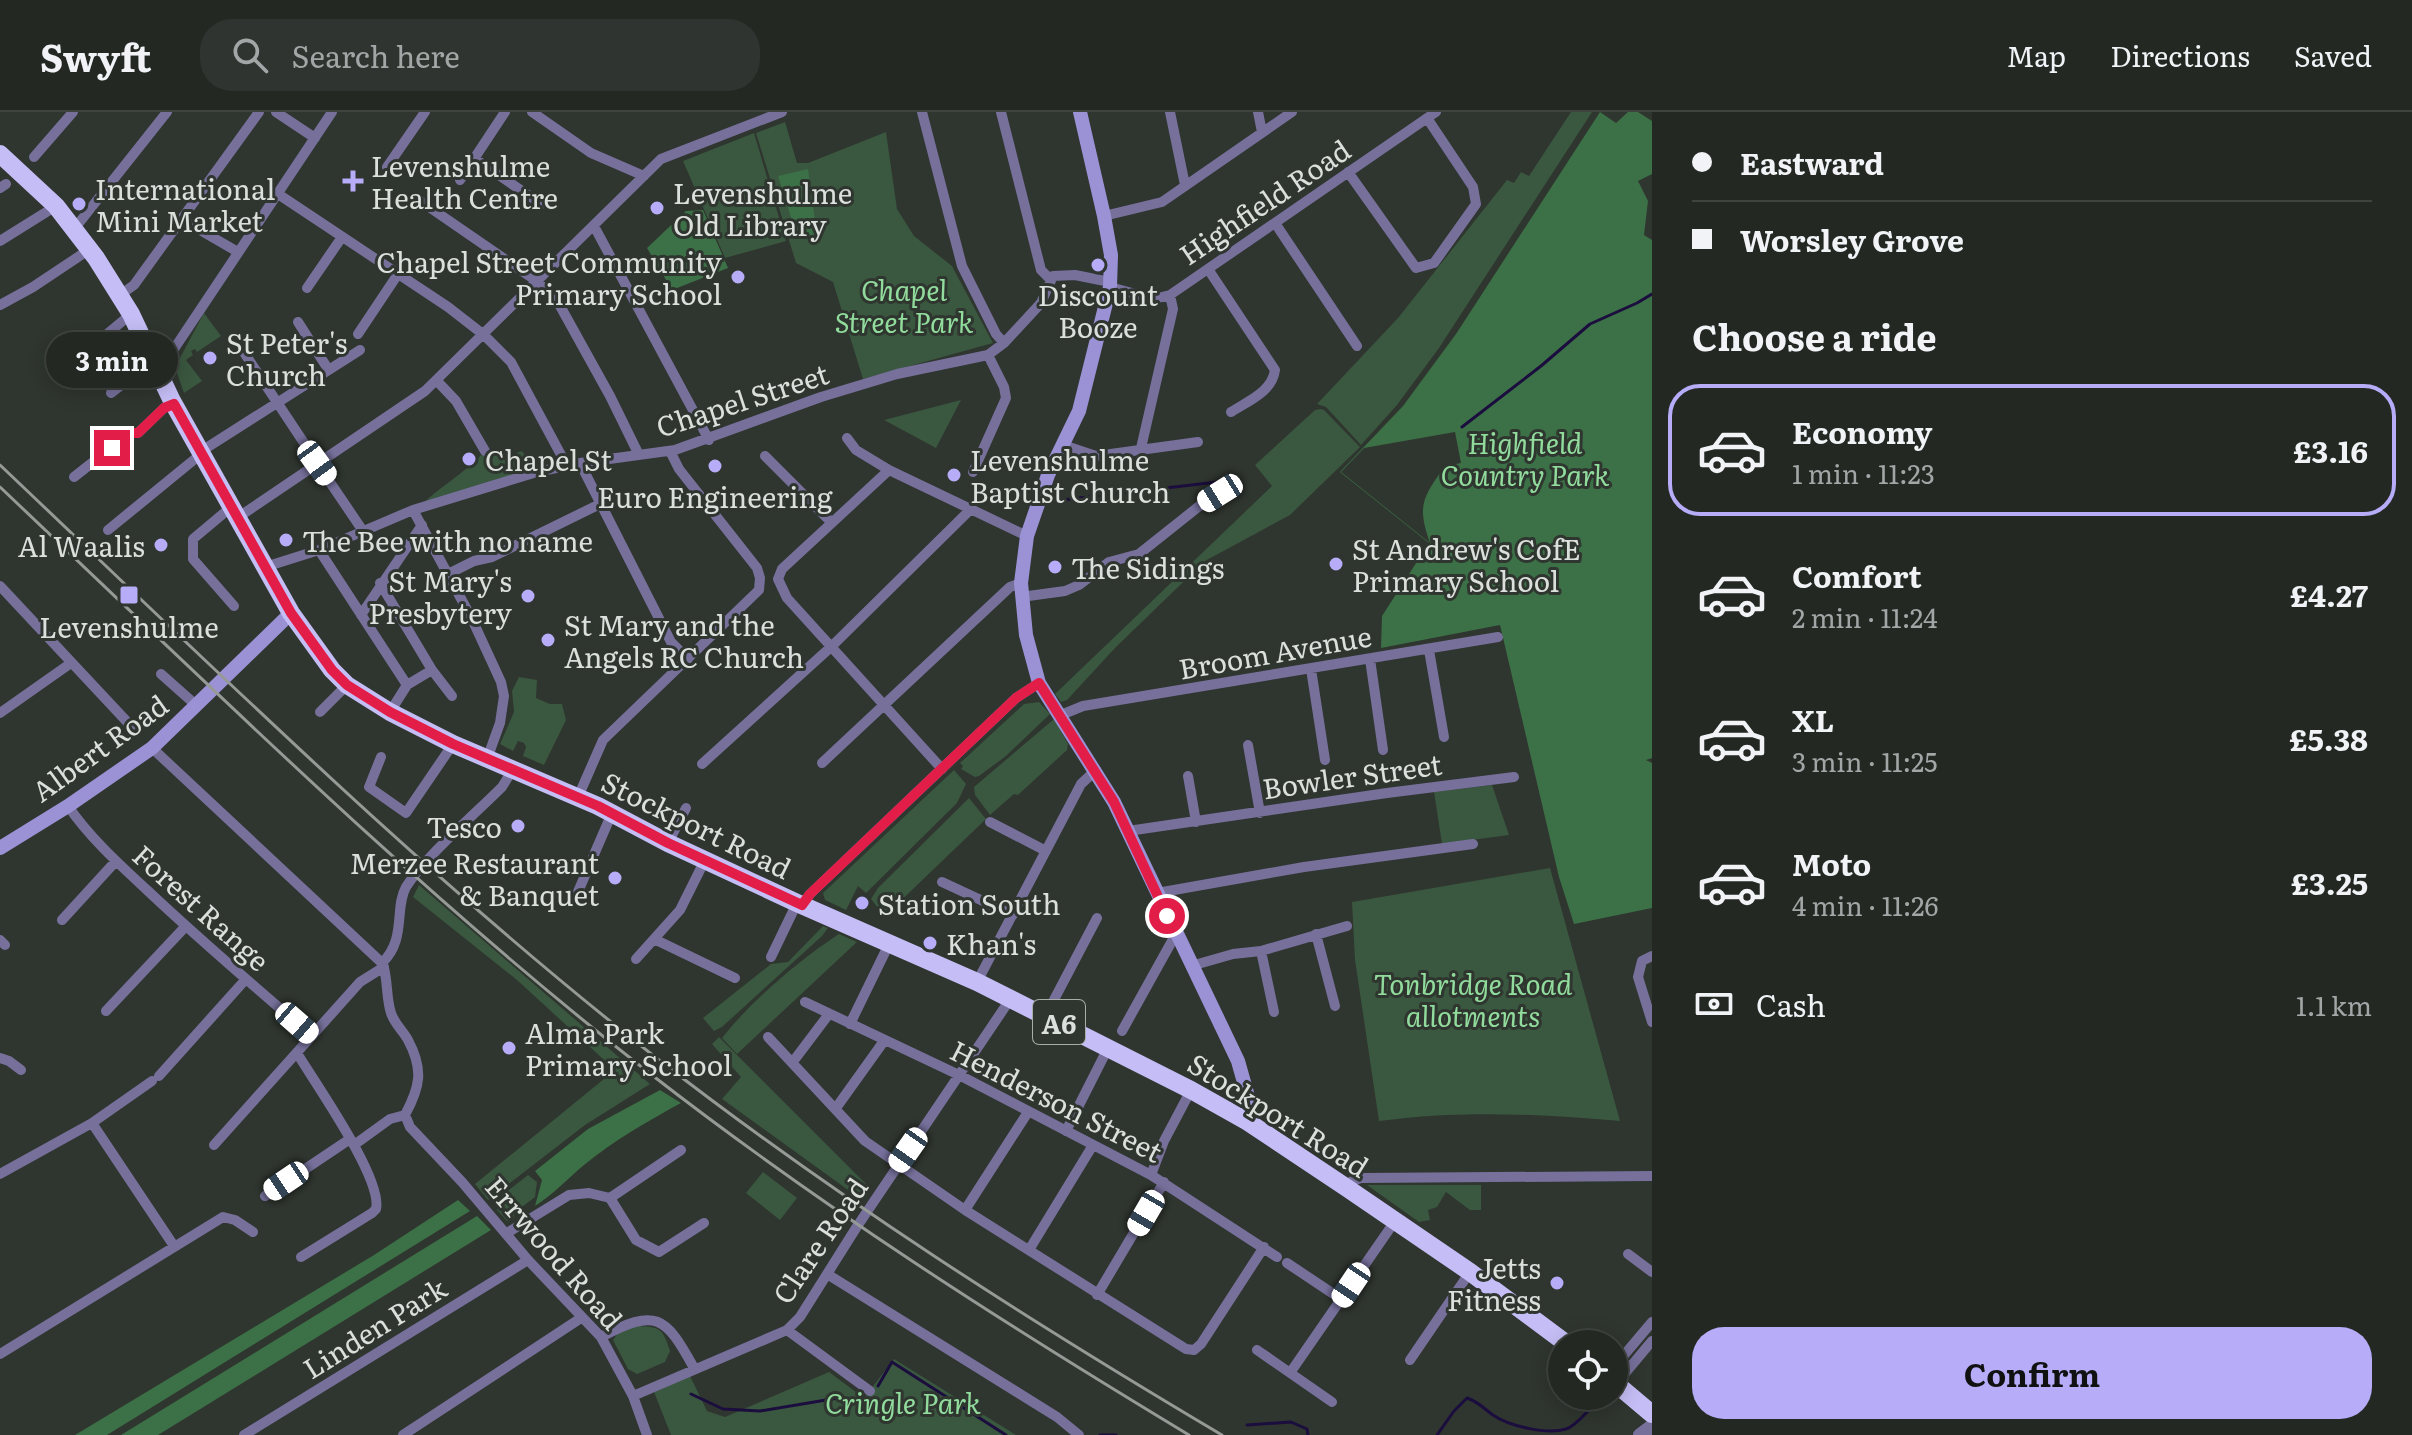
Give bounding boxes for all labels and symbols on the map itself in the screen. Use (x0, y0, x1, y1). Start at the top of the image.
street label: Highfield Road (1170, 128, 1358, 274)
place label: Levenshulme Health Centre (371, 144, 558, 218)
place label: International Mini Market (95, 167, 275, 241)
marker: Levenshulme Health Centre (342, 170, 364, 192)
place label: Levenshulme Old Library (673, 171, 852, 245)
marker: International Mini Market (70, 195, 88, 213)
marker: Levenshulme Old Library (648, 199, 666, 217)
place label: Chapel Street Community Primary School (376, 240, 723, 314)
marker: Discount Booze (1089, 256, 1107, 274)
marker: Chapel Street Community Primary School (729, 268, 747, 286)
park label: Chapel Street Park (835, 268, 974, 342)
place label: Discount Booze (1038, 273, 1159, 347)
place label: St Peter's Church (226, 321, 347, 395)
callout: 3 min (46, 332, 178, 388)
marker: St Peter's Church (201, 349, 219, 367)
street label: Chapel Street (650, 351, 834, 447)
park label: Highfield Country Park (1441, 421, 1610, 495)
route end (94, 430, 130, 466)
car (293, 437, 341, 489)
place label: Chapel St (485, 438, 612, 480)
place label: Levenshulme Baptist Church (970, 438, 1170, 512)
marker: Chapel St (460, 450, 478, 468)
marker: Euro Engineering (706, 457, 724, 475)
marker: Levenshulme Baptist Church (945, 466, 963, 484)
car (1193, 470, 1247, 516)
place label: Euro Engineering (597, 475, 833, 517)
place label: The Bee with no name (302, 519, 593, 561)
place label: Al Waalis (18, 524, 145, 566)
place label: St Andrew's CofE Primary School (1352, 527, 1581, 601)
marker: The Bee with no name (277, 531, 295, 549)
marker: Al Waalis (152, 536, 170, 554)
place label: The Sidings (1071, 546, 1224, 588)
marker: St Andrew's CofE Primary School (1327, 555, 1345, 573)
marker: The Sidings (1046, 558, 1064, 576)
place label: St Mary's Presbytery (368, 559, 513, 633)
marker: Levenshulme (118, 584, 140, 606)
marker: St Mary's Presbytery (519, 587, 537, 605)
place label: St Mary and the Angels RC Church (564, 603, 804, 677)
place label: Levenshulme (39, 605, 219, 647)
street label: Broom Avenue (1175, 613, 1375, 689)
marker: St Mary and the Angels RC Church (539, 631, 557, 649)
street label: Albert Road (22, 683, 176, 811)
street label: Bowler Street (1260, 742, 1445, 808)
street label: Stockport Road (595, 760, 799, 888)
place label: Tesco (426, 805, 502, 847)
marker: Tesco (509, 817, 527, 835)
street label: Forest Range (124, 834, 280, 980)
place label: Merzee Restaurant & Banquet (350, 841, 600, 915)
marker: Merzee Restaurant & Banquet (606, 869, 624, 887)
place label: Station South (878, 882, 1060, 924)
marker: Station South (853, 894, 871, 912)
route start (1149, 898, 1185, 934)
place label: Khan's (946, 922, 1036, 964)
marker: Khan's (921, 934, 939, 952)
park label: Tonbridge Road allotments (1374, 962, 1572, 1036)
car (271, 998, 323, 1048)
road number: A6 (1033, 1000, 1085, 1044)
place label: Alma Park Primary School (525, 1011, 732, 1085)
street label: Henderson Street (944, 1028, 1171, 1172)
marker: Alma Park Primary School (500, 1039, 518, 1057)
street label: Stockport Road (1180, 1042, 1378, 1186)
car (884, 1123, 932, 1177)
car (259, 1158, 313, 1204)
street label: Errwood Road (476, 1166, 634, 1338)
street label: Clare Road (761, 1168, 877, 1312)
car (1124, 1186, 1168, 1240)
place label: Jetts Fitness (1447, 1246, 1541, 1320)
car (1328, 1258, 1374, 1312)
street label: Linden Park (294, 1266, 455, 1388)
marker: Jetts Fitness (1548, 1274, 1566, 1292)
park label: Cringle Park (825, 1381, 982, 1423)

